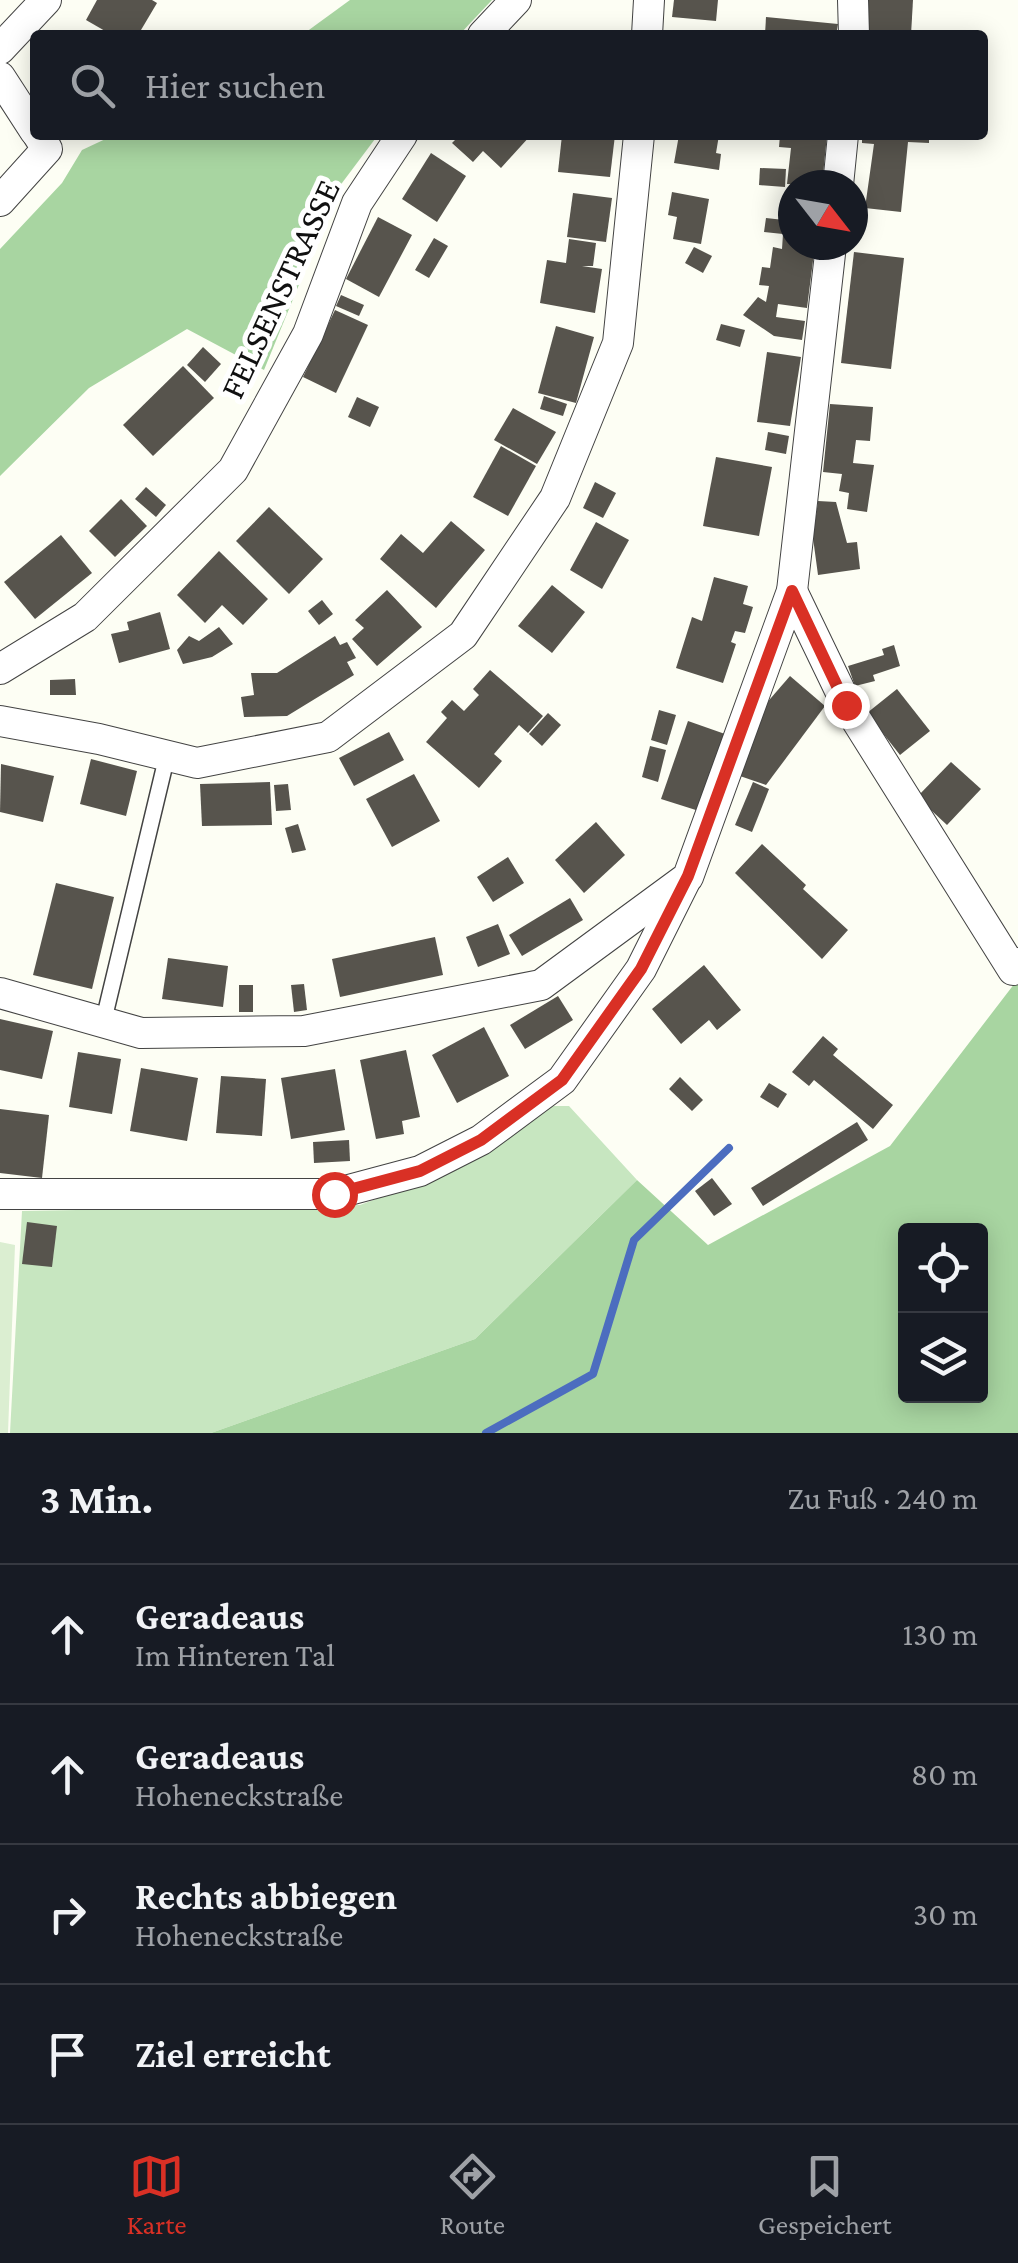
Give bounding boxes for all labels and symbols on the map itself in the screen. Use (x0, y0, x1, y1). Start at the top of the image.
north arrow (778, 170, 868, 260)
street label: FELSENSTRASSE (212, 173, 348, 405)
route end (824, 683, 870, 729)
route start (312, 1172, 358, 1218)

